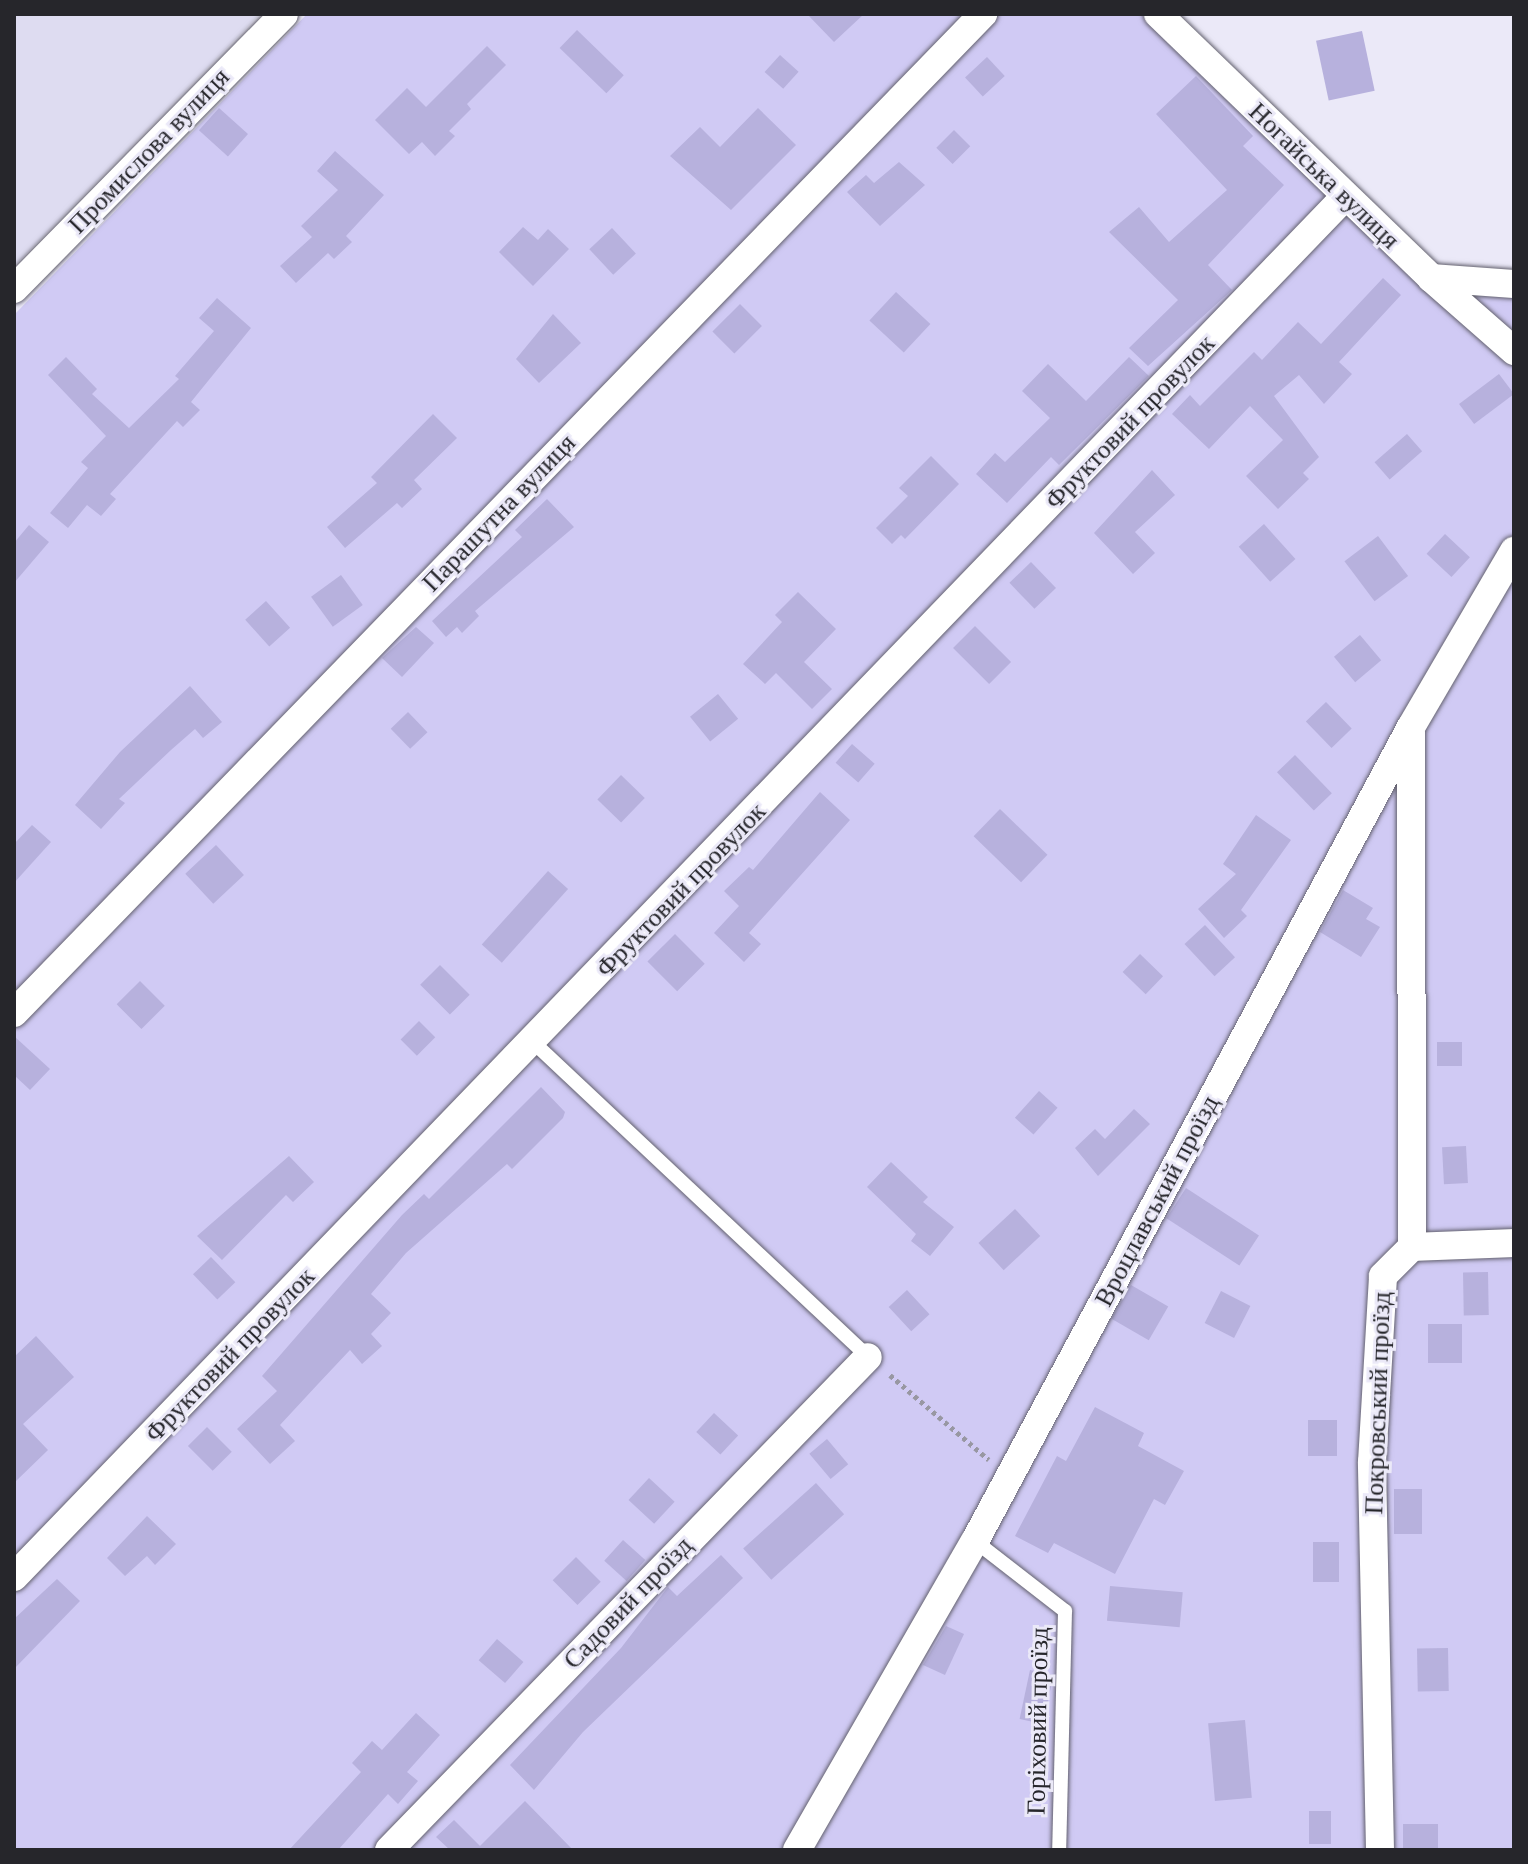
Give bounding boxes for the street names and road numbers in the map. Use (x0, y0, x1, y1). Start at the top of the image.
street label: Промислова вулиця (62, 62, 236, 240)
street label: Ногайська вулиця (1242, 96, 1406, 256)
street label: Фруктовий провулок (1039, 328, 1221, 516)
street label: Парашутна вулиця (416, 428, 582, 598)
street label: Фруктовий провулок (590, 796, 772, 984)
street label: Вроцлавський проїзд (1088, 1090, 1226, 1312)
street label: Фруктовий провулок (139, 1261, 321, 1449)
street label: Покровський проїзд (1359, 1291, 1397, 1515)
street label: Садовий проїзд (557, 1530, 699, 1676)
street label: Горіховий проїзд (1021, 1627, 1055, 1815)

